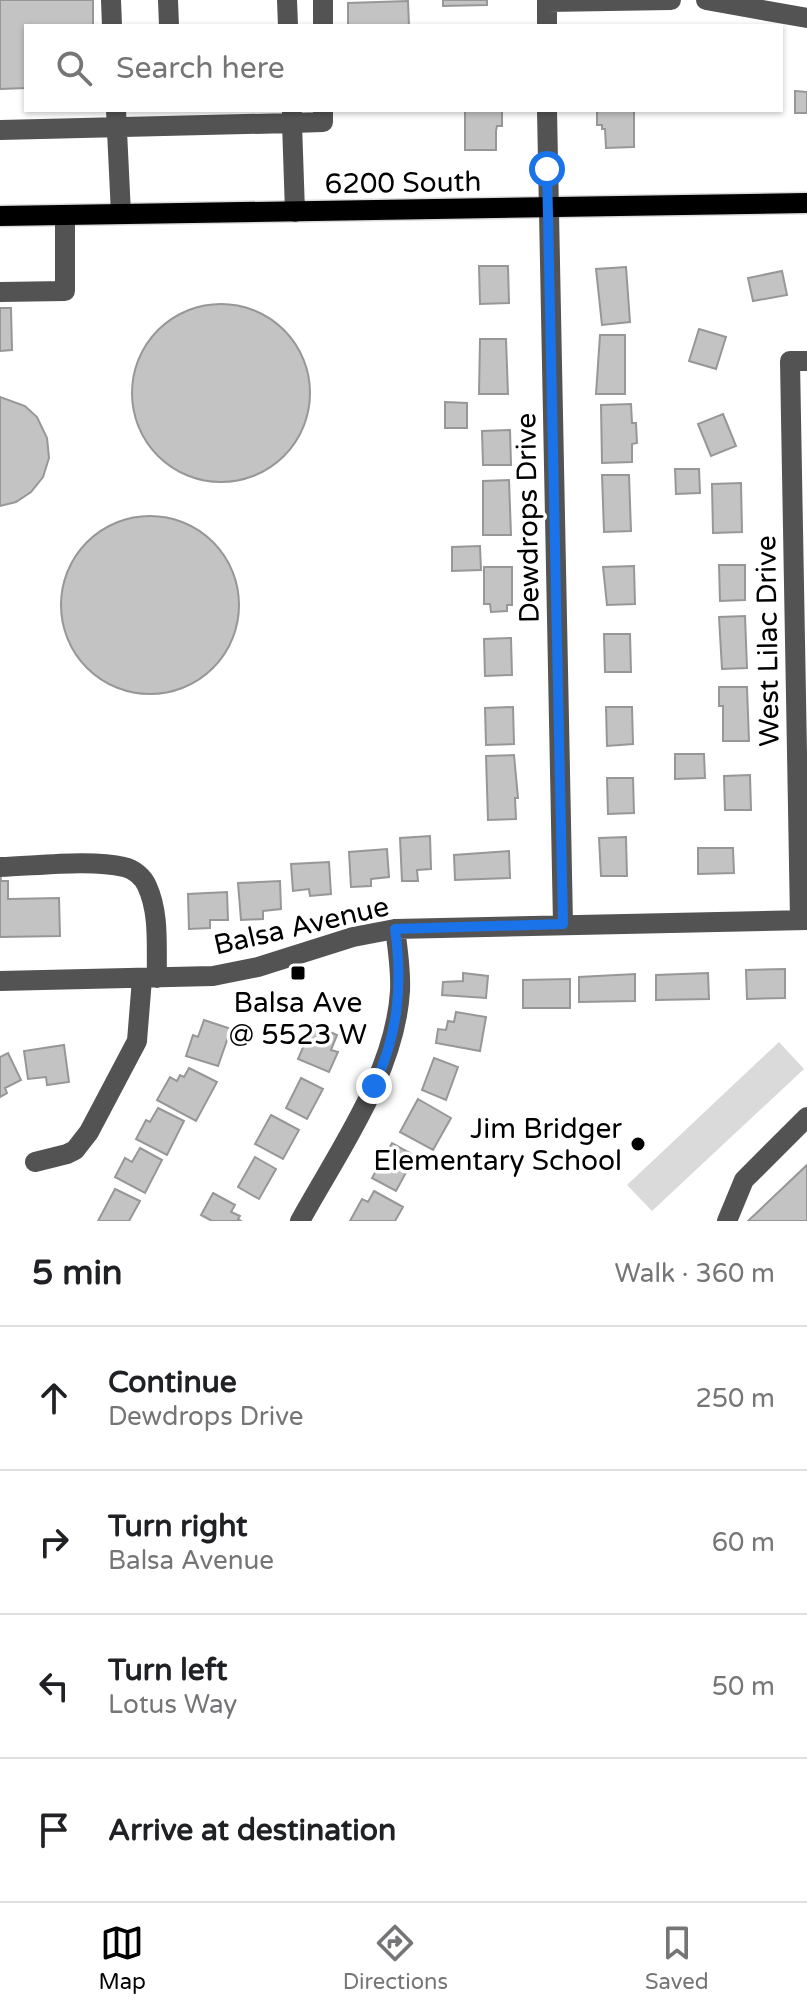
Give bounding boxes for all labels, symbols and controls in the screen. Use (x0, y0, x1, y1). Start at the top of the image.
search box (24, 24, 783, 112)
icon: search (52, 46, 96, 90)
text: Search here (116, 50, 285, 87)
route start (529, 151, 565, 187)
street label: 6200 South (324, 165, 482, 201)
street label: Dewdrops Drive (509, 412, 547, 624)
street label: West Lilac Drive (749, 535, 787, 747)
street label: Balsa Avenue (210, 889, 392, 963)
marker: Balsa Ave @ 5523 W (289, 964, 307, 982)
place label: Balsa Ave @ 5523 W (229, 986, 367, 1052)
route end (356, 1068, 392, 1104)
place label: Jim Bridger Elementary School (373, 1112, 622, 1178)
marker: Jim Bridger Elementary School (629, 1135, 647, 1153)
text: 5 min (32, 1253, 123, 1294)
text: Walk · 360 m (615, 1258, 775, 1289)
text: Continue (108, 1364, 237, 1401)
icon: ahead (32, 1376, 76, 1420)
text: 250 m (695, 1383, 775, 1414)
text: Dewdrops Drive (108, 1401, 304, 1432)
text: Turn right (108, 1508, 248, 1545)
icon: right (32, 1520, 76, 1564)
text: 60 m (712, 1527, 775, 1558)
text: Balsa Avenue (108, 1545, 274, 1576)
text: Turn left (108, 1652, 227, 1689)
icon: left (32, 1664, 76, 1708)
text: 50 m (712, 1671, 775, 1702)
text: Lotus Way (108, 1689, 237, 1720)
icon: arrive (32, 1808, 76, 1852)
text: Arrive at destination (108, 1812, 396, 1849)
tab: Map (98, 1921, 146, 1995)
tab: Directions (343, 1921, 448, 1995)
tab: Saved (645, 1921, 709, 1995)

